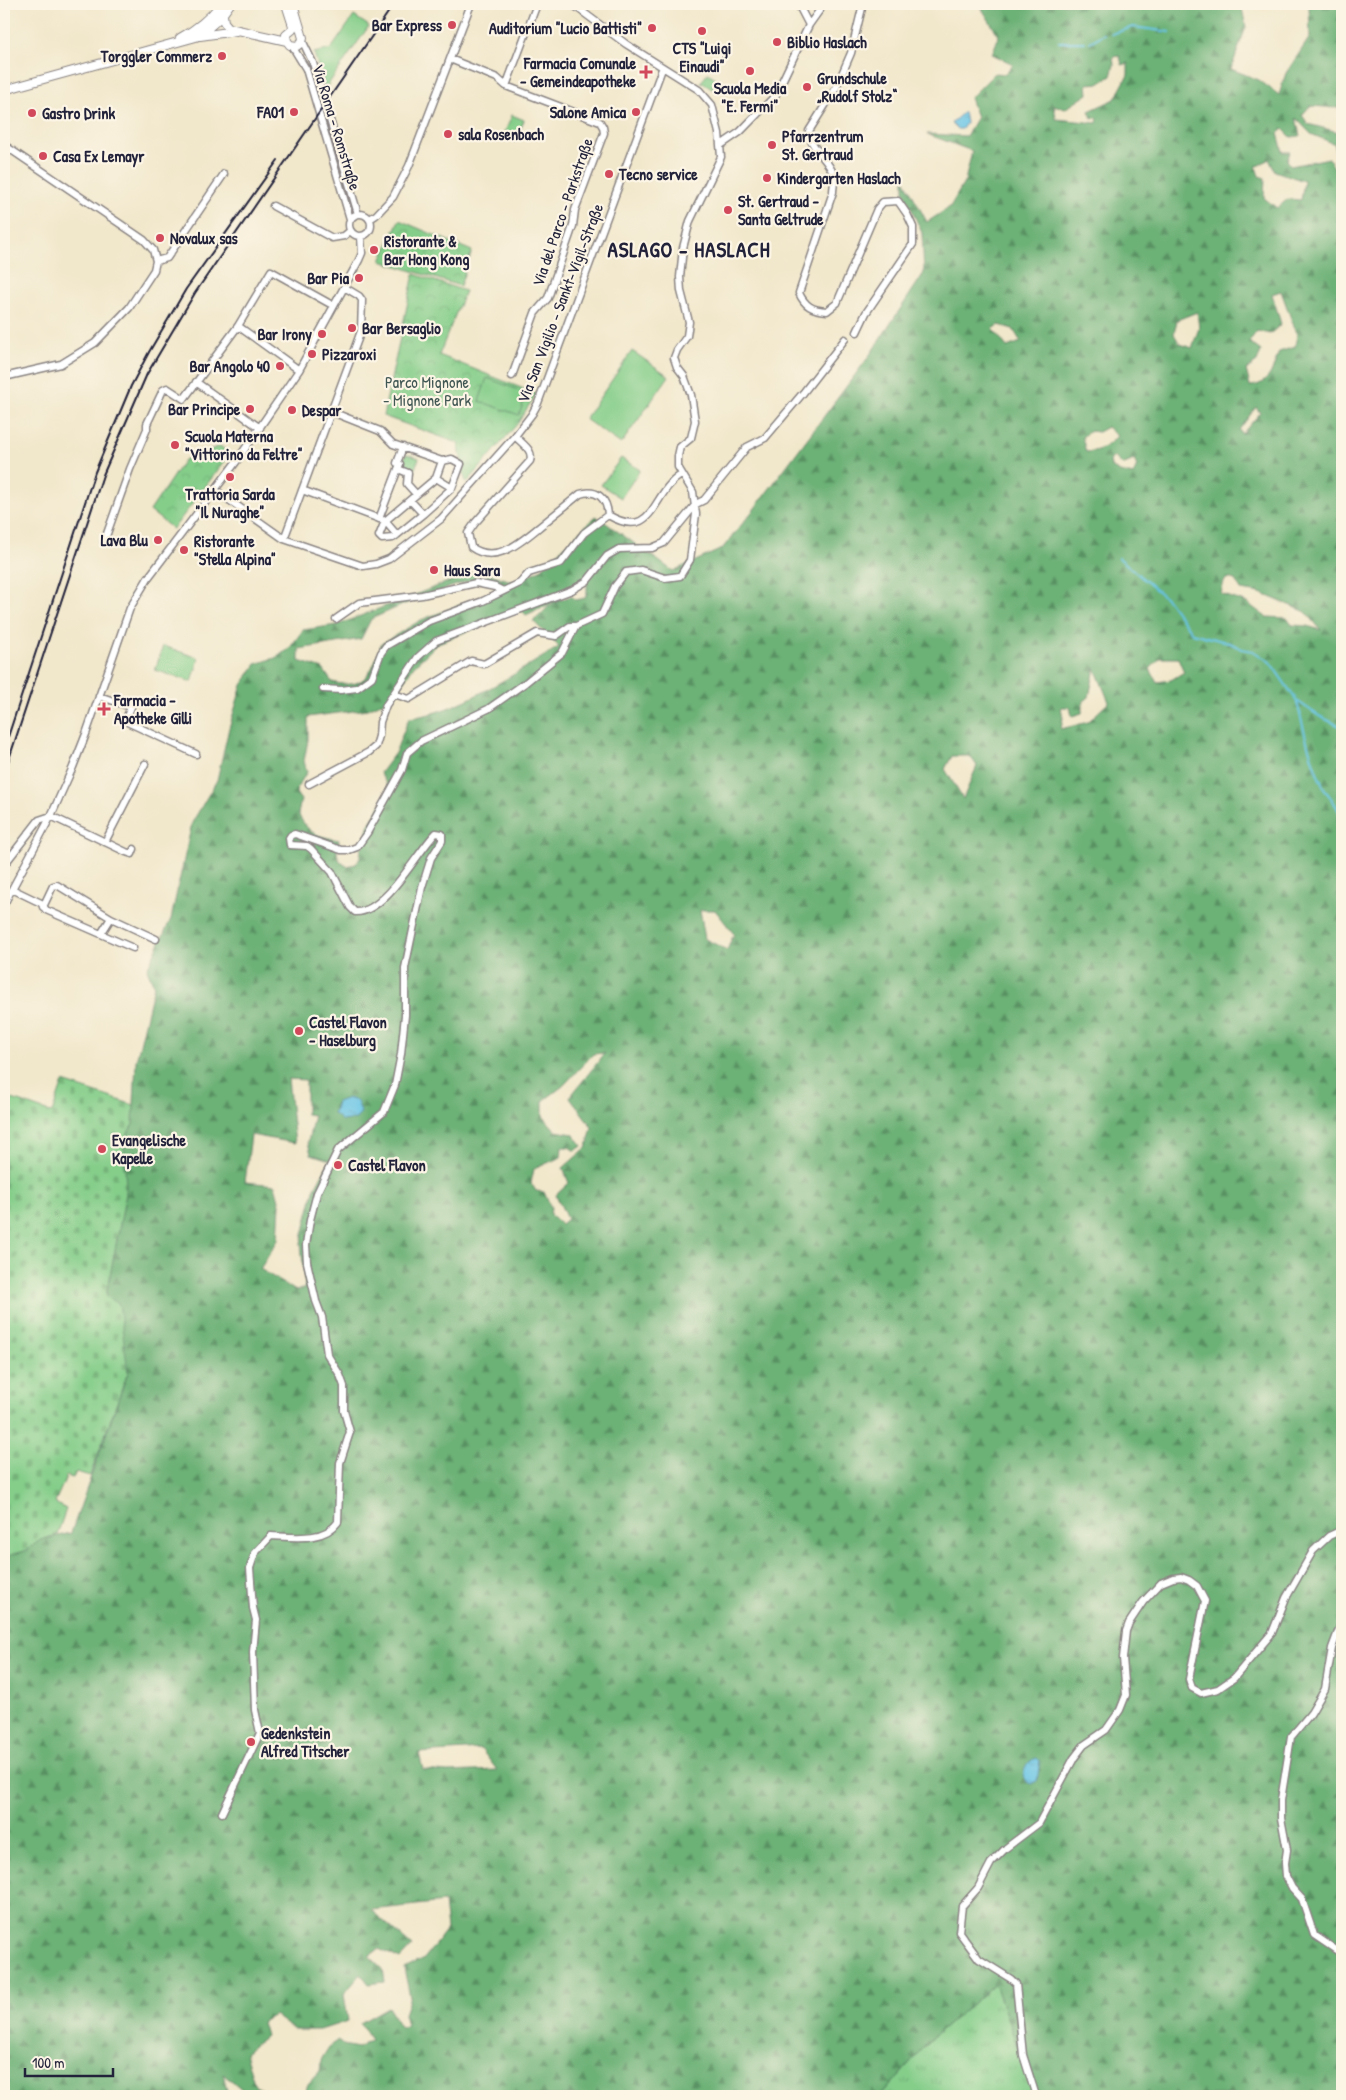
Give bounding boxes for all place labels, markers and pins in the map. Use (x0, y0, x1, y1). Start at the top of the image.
place label: Bar Express (372, 14, 443, 37)
place label: Auditorium "Lucio Battisti" (489, 17, 642, 39)
marker: Bar Express (446, 19, 458, 31)
marker: Auditorium "Lucio Battisti" (646, 22, 658, 34)
marker: CTS "Luigi Einaudi" (696, 25, 708, 37)
place label: Biblio Haslach (787, 31, 867, 53)
marker: Biblio Haslach (771, 36, 783, 48)
place label: CTS "Luigi Einaudi" (673, 37, 731, 77)
place label: Torggler Commerz (100, 45, 212, 68)
marker: Torggler Commerz (216, 50, 228, 62)
place label: Farmacia Comunale - Gemeindeapotheke (520, 52, 637, 93)
marker: Scuola Media "E. Fermi" (744, 65, 756, 77)
marker: Farmacia Comunale - Gemeindeapotheke (640, 66, 652, 78)
place label: Grundschule „Rudolf Stolz“ (817, 67, 897, 107)
place label: Scuola Media "E. Fermi" (714, 77, 787, 117)
marker: Grundschule „Rudolf Stolz“ (801, 81, 813, 93)
place label: FA01 (256, 101, 284, 123)
place label: Salone Amica (550, 101, 627, 123)
place label: Gastro Drink (42, 102, 115, 124)
marker: FA01 (288, 106, 300, 118)
marker: Salone Amica (630, 106, 642, 118)
marker: Gastro Drink (26, 107, 38, 119)
place label: sala Rosenbach (458, 123, 544, 145)
place label: Pfarrzentrum St. Gertraud (782, 125, 864, 165)
marker: sala Rosenbach (442, 128, 454, 140)
marker: Pfarrzentrum St. Gertraud (766, 139, 778, 151)
place label: Casa Ex Lemayr (53, 145, 145, 168)
marker: Casa Ex Lemayr (37, 150, 49, 162)
place label: Tecno service (618, 163, 698, 185)
place label: Kindergarten Haslach (777, 167, 901, 190)
marker: Tecno service (603, 168, 615, 180)
marker: Kindergarten Haslach (761, 172, 773, 184)
place label: St. Gertraud - Santa Geltrude (738, 190, 824, 230)
marker: St. Gertraud - Santa Geltrude (722, 204, 734, 216)
place label: Novalux sas (170, 227, 239, 249)
place label: Ristorante & Bar Hong Kong (384, 230, 469, 271)
marker: Novalux sas (154, 232, 166, 244)
marker: Ristorante & Bar Hong Kong (368, 244, 380, 256)
place label: Bar Pia (307, 267, 350, 289)
marker: Bar Pia (353, 272, 365, 284)
place label: Bar Bersaglio (362, 317, 441, 340)
marker: Bar Bersaglio (346, 322, 358, 334)
place label: Bar Irony (257, 323, 312, 346)
marker: Bar Irony (316, 328, 328, 340)
place label: Pizzaroxi (322, 343, 377, 365)
marker: Pizzaroxi (306, 348, 318, 360)
place label: Bar Angolo 40 (190, 355, 270, 378)
marker: Bar Angolo 40 (274, 360, 286, 372)
place label: Bar Principe (168, 398, 241, 421)
place label: Despar (302, 399, 342, 422)
marker: Bar Principe (244, 403, 256, 415)
marker: Despar (286, 404, 298, 416)
place label: Scuola Materna "Vittorino da Feltre" (185, 425, 303, 465)
marker: Scuola Materna "Vittorino da Feltre" (169, 439, 181, 451)
marker: Trattoria Sarda "Il Nuraghe" (224, 471, 236, 483)
place label: Trattoria Sarda "Il Nuraghe" (184, 483, 275, 524)
place label: Lava Blu (101, 529, 149, 551)
place label: Ristorante "Stella Alpina" (194, 530, 276, 571)
marker: Lava Blu (152, 534, 164, 546)
marker: Ristorante "Stella Alpina" (178, 544, 190, 556)
place label: Haus Sara (444, 559, 501, 581)
marker: Haus Sara (428, 564, 440, 576)
place label: Farmacia - Apotheke Gilli (113, 689, 192, 730)
marker: Farmacia - Apotheke Gilli (98, 703, 110, 715)
place label: Castel Flavon - Haselburg (309, 1011, 387, 1052)
marker: Castel Flavon - Haselburg (293, 1025, 305, 1037)
place label: Evangelische Kapelle (112, 1129, 186, 1170)
marker: Evangelische Kapelle (96, 1143, 108, 1155)
place label: Castel Flavon (348, 1154, 426, 1176)
marker: Castel Flavon (332, 1159, 344, 1171)
place label: Gedenkstein Alfred Titscher (261, 1722, 350, 1762)
marker: Gedenkstein Alfred Titscher (245, 1736, 257, 1748)

